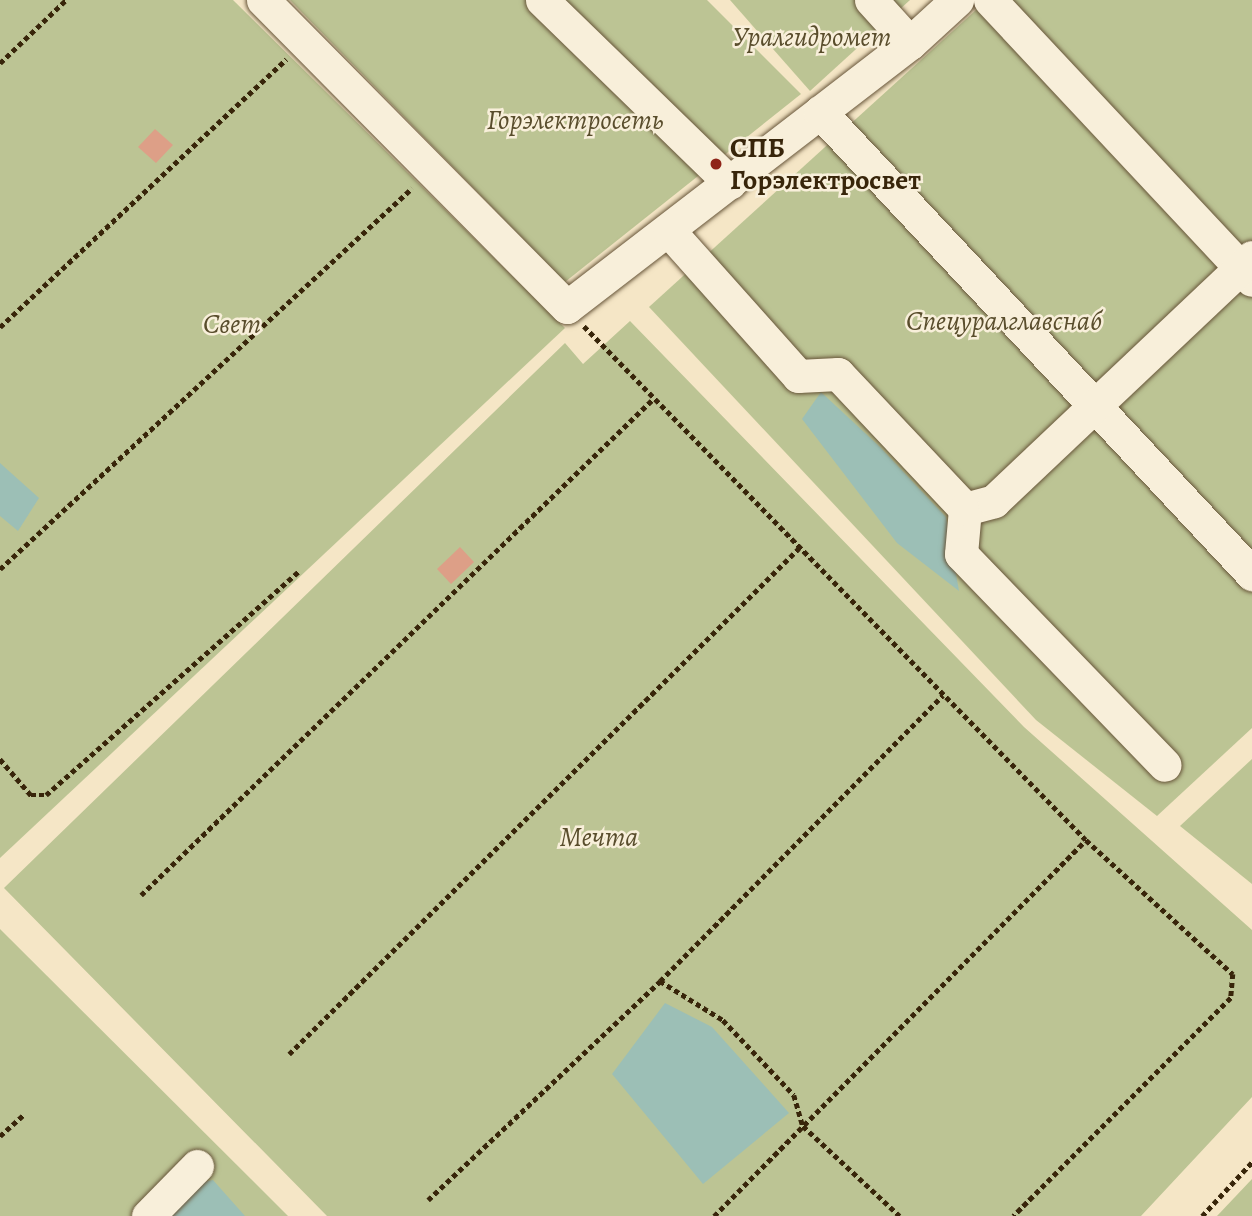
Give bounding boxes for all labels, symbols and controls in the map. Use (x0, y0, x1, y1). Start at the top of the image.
park label: Уралгидромет (733, 20, 891, 54)
park label: Горэлектросеть (487, 103, 663, 137)
place label: СПБ Горэлектросвет (730, 131, 921, 197)
marker: СПБ Горэлектросвет (708, 156, 724, 172)
park label: Спецуралглавснаб (906, 304, 1102, 338)
park label: Свет (203, 307, 261, 341)
park label: Мечта (560, 820, 638, 854)

